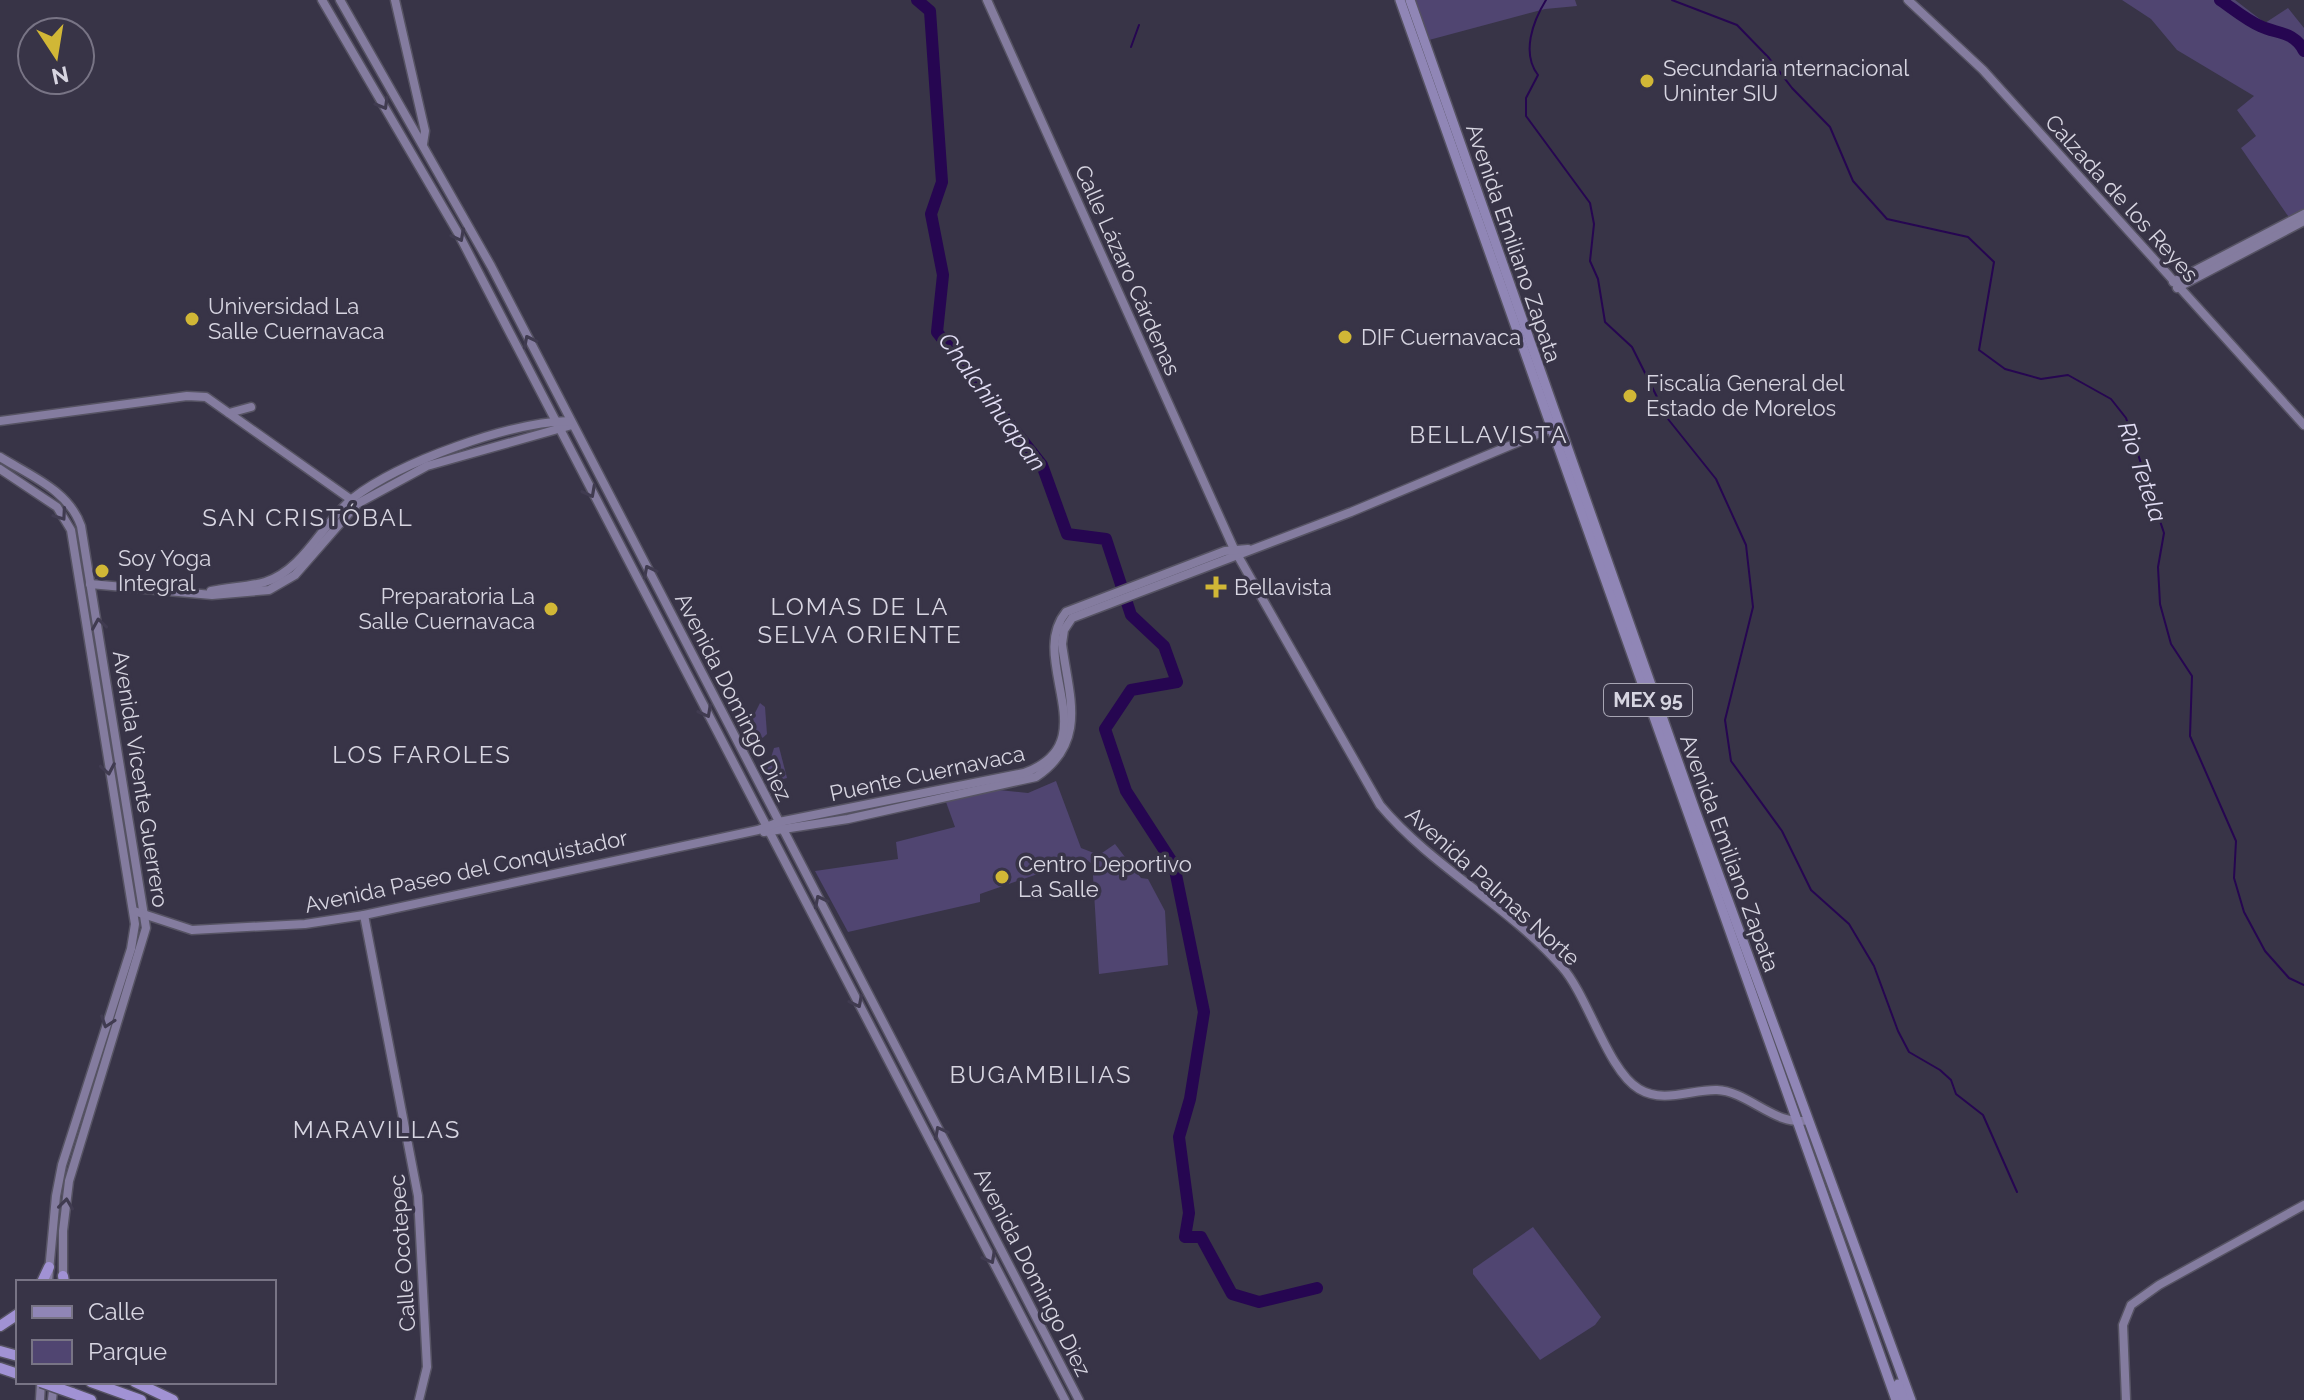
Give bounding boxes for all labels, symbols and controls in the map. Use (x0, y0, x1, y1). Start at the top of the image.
north arrow (16, 16, 96, 96)
place label: Secundaria nternacional Uninter SIU (1663, 55, 1909, 106)
text: N (49, 61, 71, 90)
marker: Secundaria nternacional Uninter SIU (1638, 72, 1656, 90)
one-way arrow (373, 95, 389, 109)
street label: Calzada de los Reyes (2040, 109, 2204, 287)
street label: Avenida Emiliano Zapata (1461, 120, 1567, 366)
street label: Calle Lázaro Cárdenas (1070, 161, 1186, 379)
one-way arrow (449, 228, 464, 242)
place label: Universidad La Salle Cuernavaca (208, 293, 385, 344)
marker: Universidad La Salle Cuernavaca (183, 310, 201, 328)
place label: DIF Cuernavaca (1361, 324, 1521, 350)
water label: Chalchihuapan (932, 327, 1052, 477)
marker: DIF Cuernavaca (1336, 328, 1354, 346)
one-way arrow (523, 334, 539, 349)
place label: Fiscalía General del Estado de Morelos (1646, 370, 1844, 421)
marker: Fiscalía General del Estado de Morelos (1621, 387, 1639, 405)
water label: Rio Tetela (2112, 418, 2173, 526)
district label: BELLAVISTA (1409, 420, 1569, 449)
one-way arrow (580, 484, 596, 498)
district label: SAN CRISTÓBAL (202, 503, 414, 532)
one-way arrow (51, 506, 66, 521)
place label: Soy Yoga Integral (118, 545, 211, 596)
marker: Soy Yoga Integral (93, 562, 111, 580)
one-way arrow (643, 565, 658, 580)
place label: Bellavista (1234, 574, 1332, 600)
marker: Bellavista (1205, 576, 1227, 598)
place label: Preparatoria La Salle Cuernavaca (358, 583, 535, 634)
street label: Avenida Domingo Diez (670, 588, 798, 806)
district label: LOMAS DE LA SELVA ORIENTE (757, 592, 963, 649)
marker: Preparatoria La Salle Cuernavaca (542, 600, 560, 618)
one-way arrow (91, 617, 108, 630)
street label: Avenida Vicente Guerrero (108, 649, 174, 909)
road number: MEX 95 (1604, 684, 1692, 716)
one-way arrow (696, 703, 711, 718)
street label: Avenida Emiliano Zapata (1675, 731, 1785, 975)
district label: LOS FAROLES (332, 740, 512, 769)
street label: Puente Cuernavaca (827, 740, 1027, 806)
one-way arrow (99, 762, 116, 776)
street label: Avenida Palmas Norte (1401, 801, 1585, 971)
street label: Avenida Paseo del Conquistador (302, 824, 630, 918)
place label: Centro Deportivo La Salle (1018, 851, 1192, 902)
marker: Centro Deportivo La Salle (993, 868, 1011, 886)
one-way arrow (815, 895, 830, 910)
one-way arrow (847, 994, 862, 1009)
one-way arrow (100, 1014, 116, 1028)
district label: BUGAMBILIAS (950, 1060, 1133, 1089)
district label: MARAVILLAS (293, 1115, 461, 1144)
one-way arrow (934, 1126, 949, 1141)
street label: Avenida Domingo Diez (969, 1163, 1097, 1381)
street label: Calle Ocotepec (384, 1173, 420, 1333)
one-way arrow (57, 1197, 74, 1210)
one-way arrow (981, 1249, 996, 1264)
legend (16, 1280, 276, 1384)
text: Calle (88, 1297, 145, 1326)
text: Parque (88, 1337, 167, 1366)

